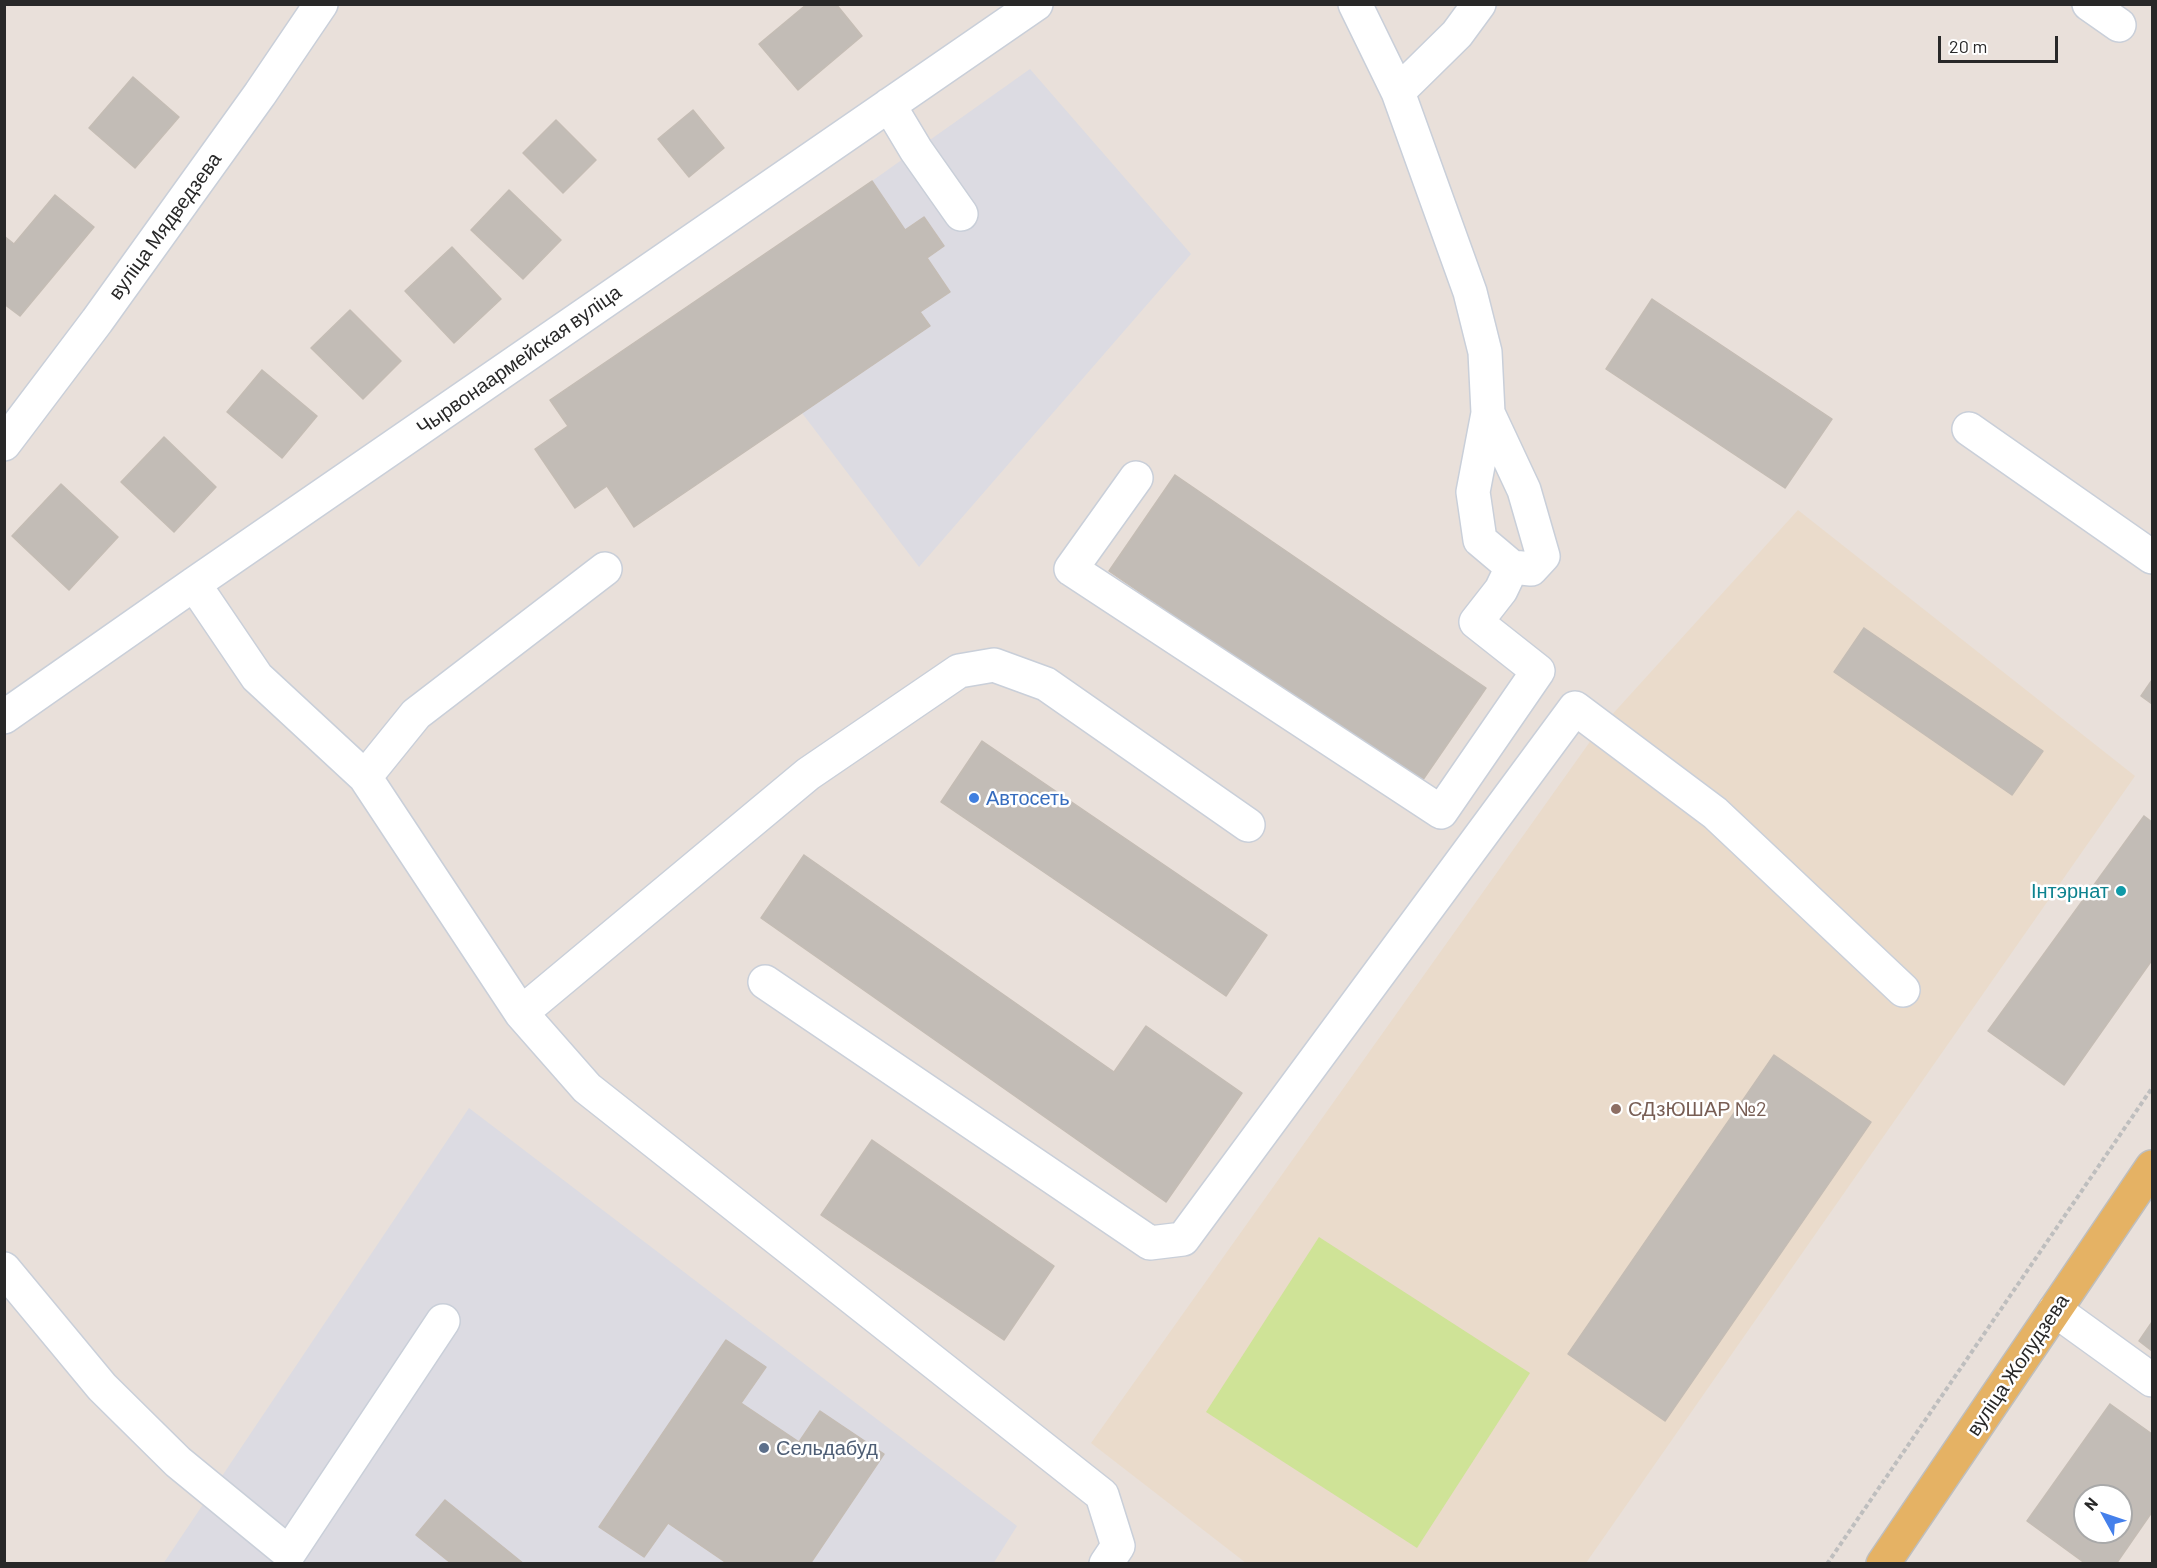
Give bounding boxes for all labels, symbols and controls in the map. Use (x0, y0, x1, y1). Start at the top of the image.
scale bar (1941, 24, 2061, 62)
text: 20 m (1949, 35, 1987, 57)
street label: вуліца Мядведзева (104, 148, 226, 304)
street label: Чырвонаармейская вуліца (412, 280, 626, 440)
place label: Автосеть (986, 786, 1070, 810)
marker: Автосеть (967, 791, 981, 805)
place label: Інтэрнат (2031, 879, 2109, 903)
marker: Інтэрнат (2114, 884, 2128, 898)
place label: СДзЮШАР №2 (1628, 1097, 1767, 1121)
marker: СДзЮШАР №2 (1609, 1102, 1623, 1116)
street label: вуліца Жолудзева (1962, 1290, 2074, 1440)
place label: Сельдабуд (776, 1436, 878, 1460)
marker: Сельдабуд (757, 1441, 771, 1455)
north arrow (2073, 1484, 2133, 1544)
text: N (2080, 1493, 2101, 1514)

